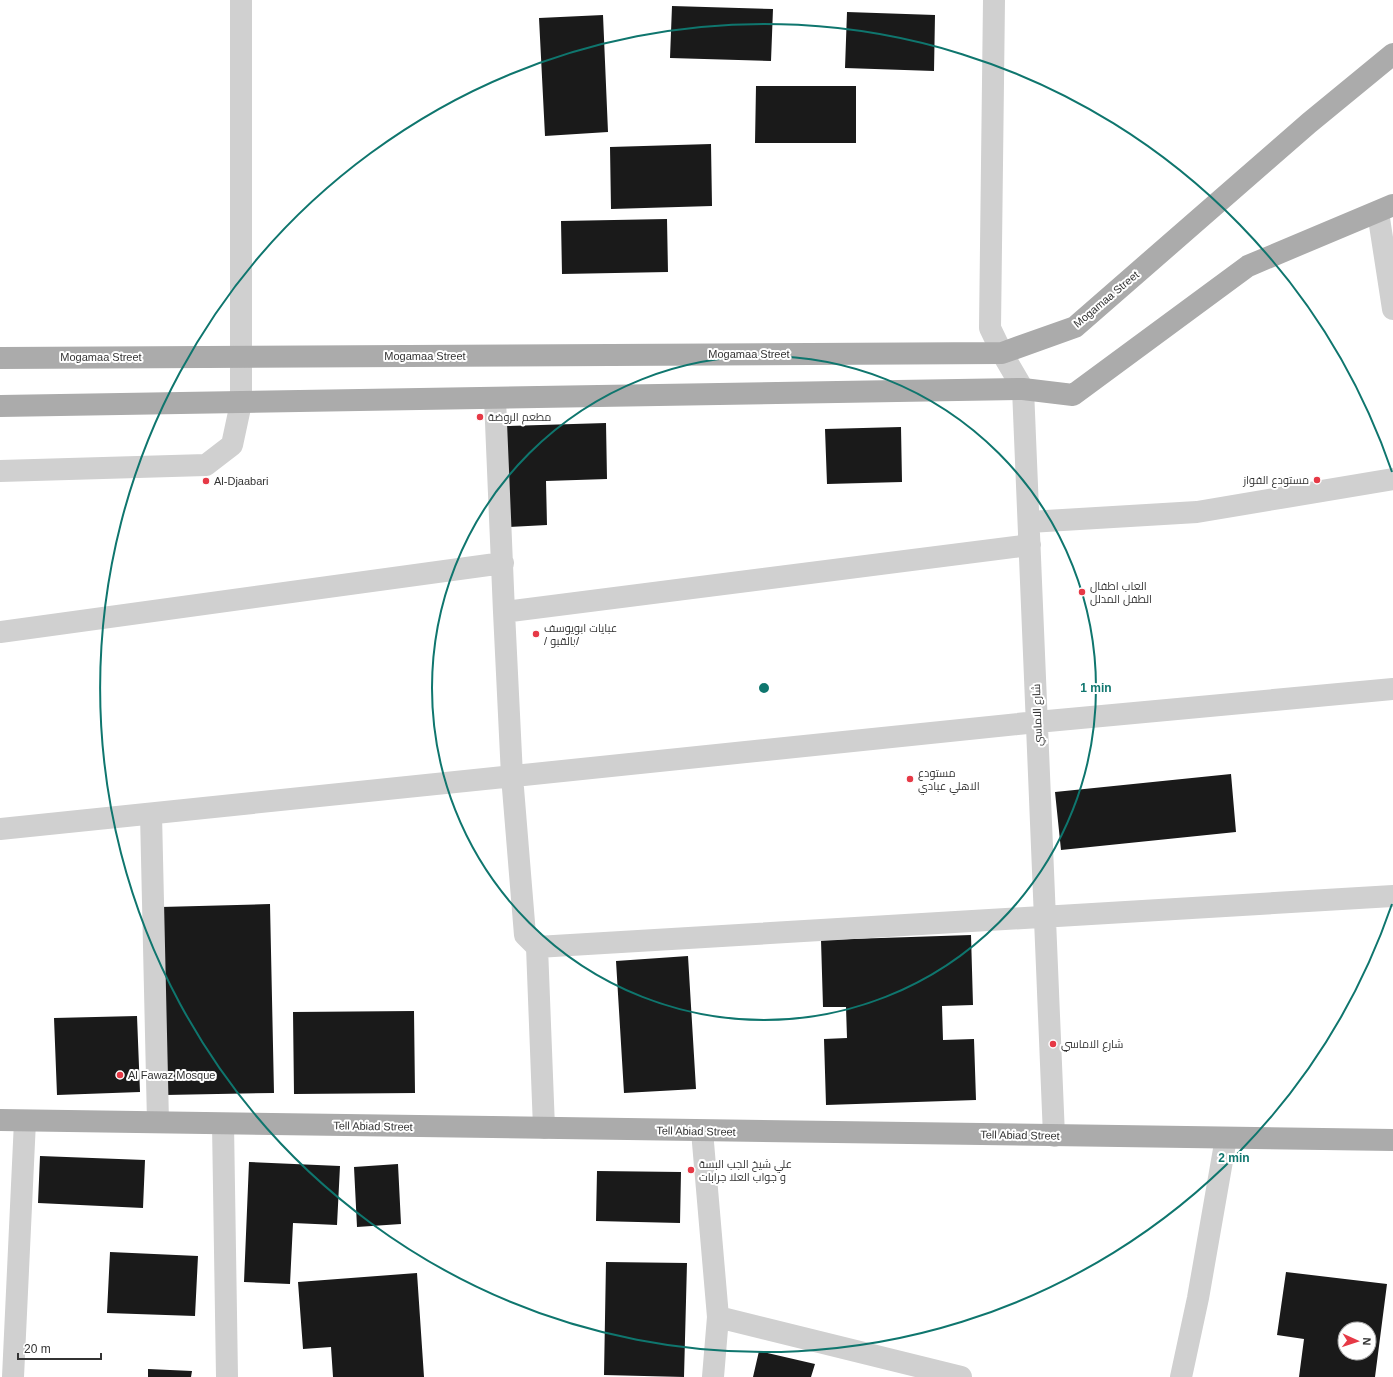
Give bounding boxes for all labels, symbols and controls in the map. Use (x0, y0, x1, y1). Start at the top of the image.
street label: Mogamaa Street (1071, 268, 1141, 330)
street label: Mogamaa Street (708, 348, 790, 360)
street label: Mogamaa Street (384, 350, 466, 362)
street label: Mogamaa Street (60, 351, 142, 363)
place label: مطعم الروضة (488, 411, 551, 425)
marker: مطعم الروضة (475, 412, 485, 422)
place label: مستودع الفواز (1242, 474, 1309, 488)
place label: Al-Djaabari (214, 475, 268, 487)
marker: مستودع الفواز (1312, 475, 1322, 485)
marker: Al-Djaabari (201, 476, 211, 486)
place label: العاب اطفال الطفل المدلل (1090, 580, 1152, 606)
marker: العاب اطفال الطفل المدلل (1077, 587, 1087, 597)
place label: عبايات ابويوسف / بالقبو/ (544, 622, 617, 648)
marker: عبايات ابويوسف / بالقبو/ (531, 629, 541, 639)
centre of rings (757, 681, 771, 695)
text: 1 min (1080, 681, 1112, 695)
street label: شارع الاماسي (1030, 684, 1046, 746)
place label: مستودع الاهلي عبادي (918, 767, 980, 795)
marker: مستودع الاهلي عبادي (905, 774, 915, 784)
place label: شارع الاماسي (1061, 1038, 1123, 1052)
marker: شارع الاماسي (1048, 1039, 1058, 1049)
place label: Al Fawaz Mosque (128, 1069, 215, 1081)
marker: Al Fawaz Mosque (115, 1070, 125, 1080)
street label: Tell Abiad Street (333, 1119, 413, 1133)
street label: Tell Abiad Street (656, 1124, 736, 1138)
street label: Tell Abiad Street (980, 1128, 1060, 1142)
text: 2 min (1218, 1151, 1250, 1165)
place label: علي شيخ الجب البسة و جواب العلا جرابات (699, 1158, 792, 1184)
marker: علي شيخ الجب البسة و جواب العلا جرابات (686, 1165, 696, 1175)
north arrow (1337, 1321, 1377, 1361)
scale bar (18, 1335, 101, 1361)
text: N (1361, 1337, 1373, 1346)
text: 20 m (24, 1342, 51, 1356)

